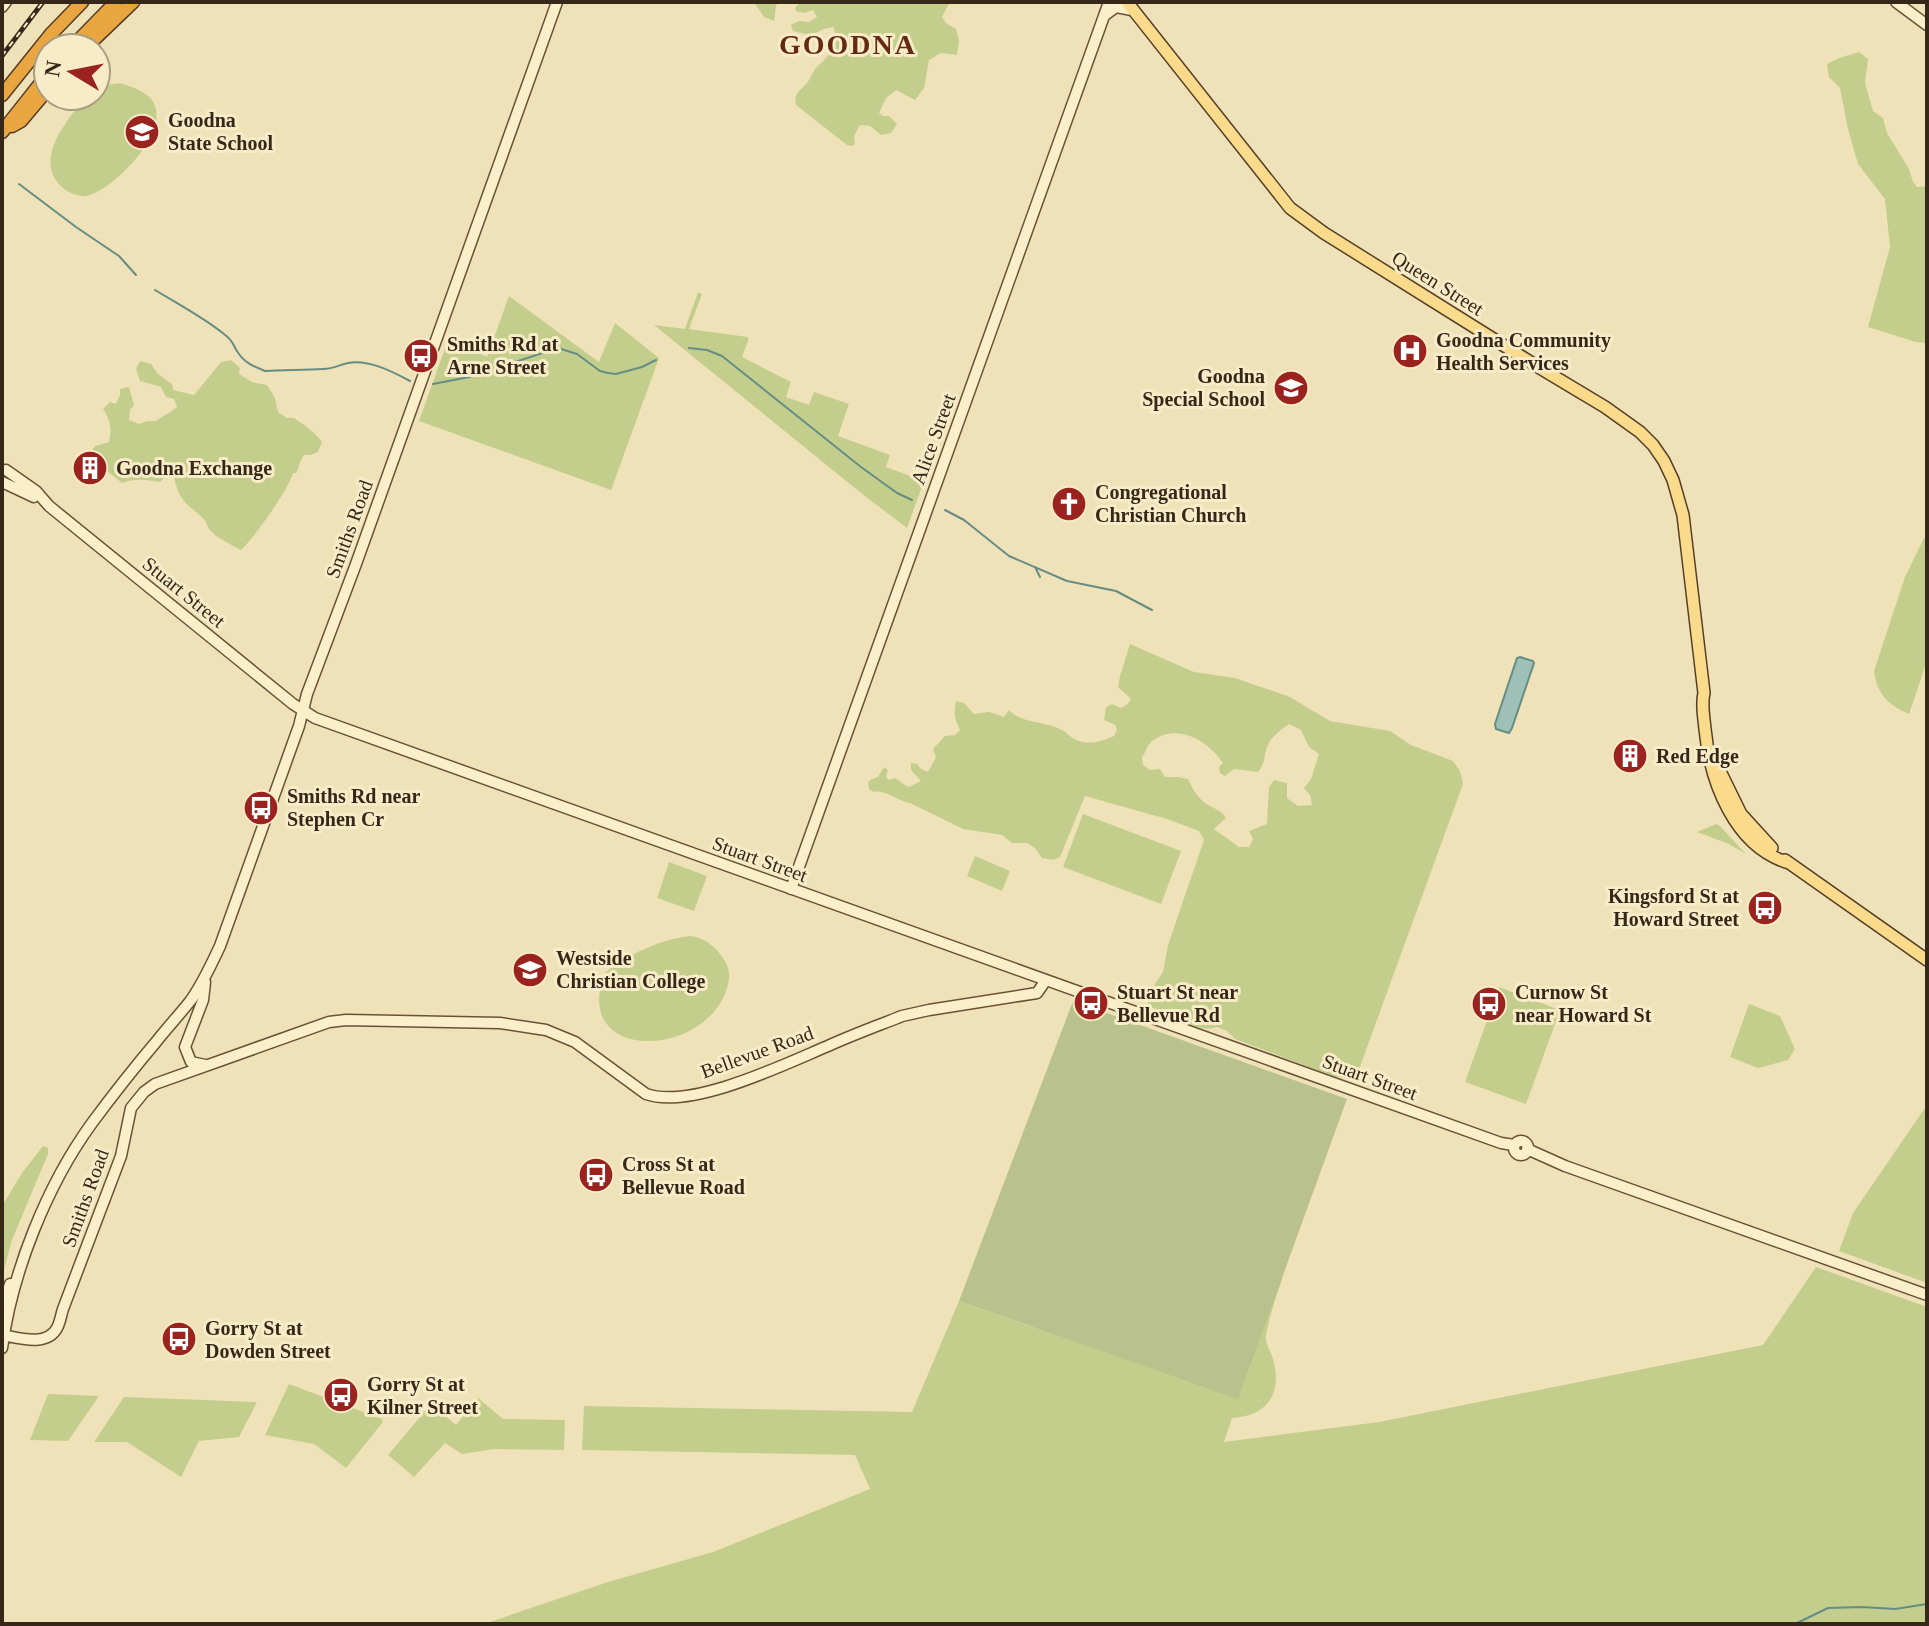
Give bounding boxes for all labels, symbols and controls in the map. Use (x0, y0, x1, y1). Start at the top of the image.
district label: GOODNA (779, 29, 917, 60)
north arrow (32, 32, 112, 112)
text: N (39, 59, 67, 79)
place label: Goodna State School (168, 109, 273, 154)
school or university icon: Goodna State School (123, 113, 161, 151)
street label: Queen Street (1388, 246, 1488, 320)
place label: Goodna Community Health Services (1436, 329, 1611, 374)
hospital icon: Goodna Community Health Services (1391, 332, 1429, 370)
place label: Smiths Rd at Arne Street (447, 333, 558, 378)
bus stop icon: Smiths Rd at Arne Street (402, 337, 440, 375)
place label: Goodna Special School (1142, 365, 1265, 411)
school or university icon: Goodna Special School (1272, 369, 1310, 407)
street label: Alice Street (906, 390, 960, 487)
building icon: Goodna Exchange (71, 449, 109, 487)
place label: Goodna Exchange (116, 457, 272, 480)
street label: Smiths Road (321, 477, 377, 581)
place label: Congregational Christian Church (1095, 481, 1246, 526)
church icon: Congregational Christian Church (1050, 485, 1088, 523)
street label: Stuart Street (138, 552, 230, 632)
building icon: Red Edge (1611, 737, 1649, 775)
place label: Red Edge (1656, 745, 1739, 768)
place label: Smiths Rd near Stephen Cr (287, 785, 420, 831)
bus stop icon: Smiths Rd near Stephen Cr (242, 789, 280, 827)
street label: Stuart Street (710, 832, 811, 886)
place label: Kingsford St at Howard Street (1608, 885, 1739, 930)
bus stop icon: Kingsford St at Howard Street (1746, 889, 1784, 927)
place label: Westside Christian College (556, 947, 706, 993)
school or university icon: Westside Christian College (511, 951, 549, 989)
place label: Stuart St near Bellevue Rd (1117, 981, 1238, 1026)
place label: Curnow St near Howard St (1515, 981, 1652, 1026)
bus stop icon: Stuart St near Bellevue Rd (1072, 984, 1110, 1022)
bus stop icon: Curnow St near Howard St (1470, 985, 1508, 1023)
street label: Bellevue Road (698, 1021, 816, 1083)
street label: Stuart Street (1320, 1050, 1421, 1104)
street label: Smiths Road (57, 1146, 113, 1250)
place label: Cross St at Bellevue Road (622, 1153, 745, 1198)
bus stop icon: Cross St at Bellevue Road (577, 1156, 615, 1194)
place label: Gorry St at Dowden Street (205, 1317, 331, 1362)
bus stop icon: Gorry St at Dowden Street (160, 1320, 198, 1358)
place label: Gorry St at Kilner Street (367, 1373, 478, 1418)
bus stop icon: Gorry St at Kilner Street (322, 1376, 360, 1414)

